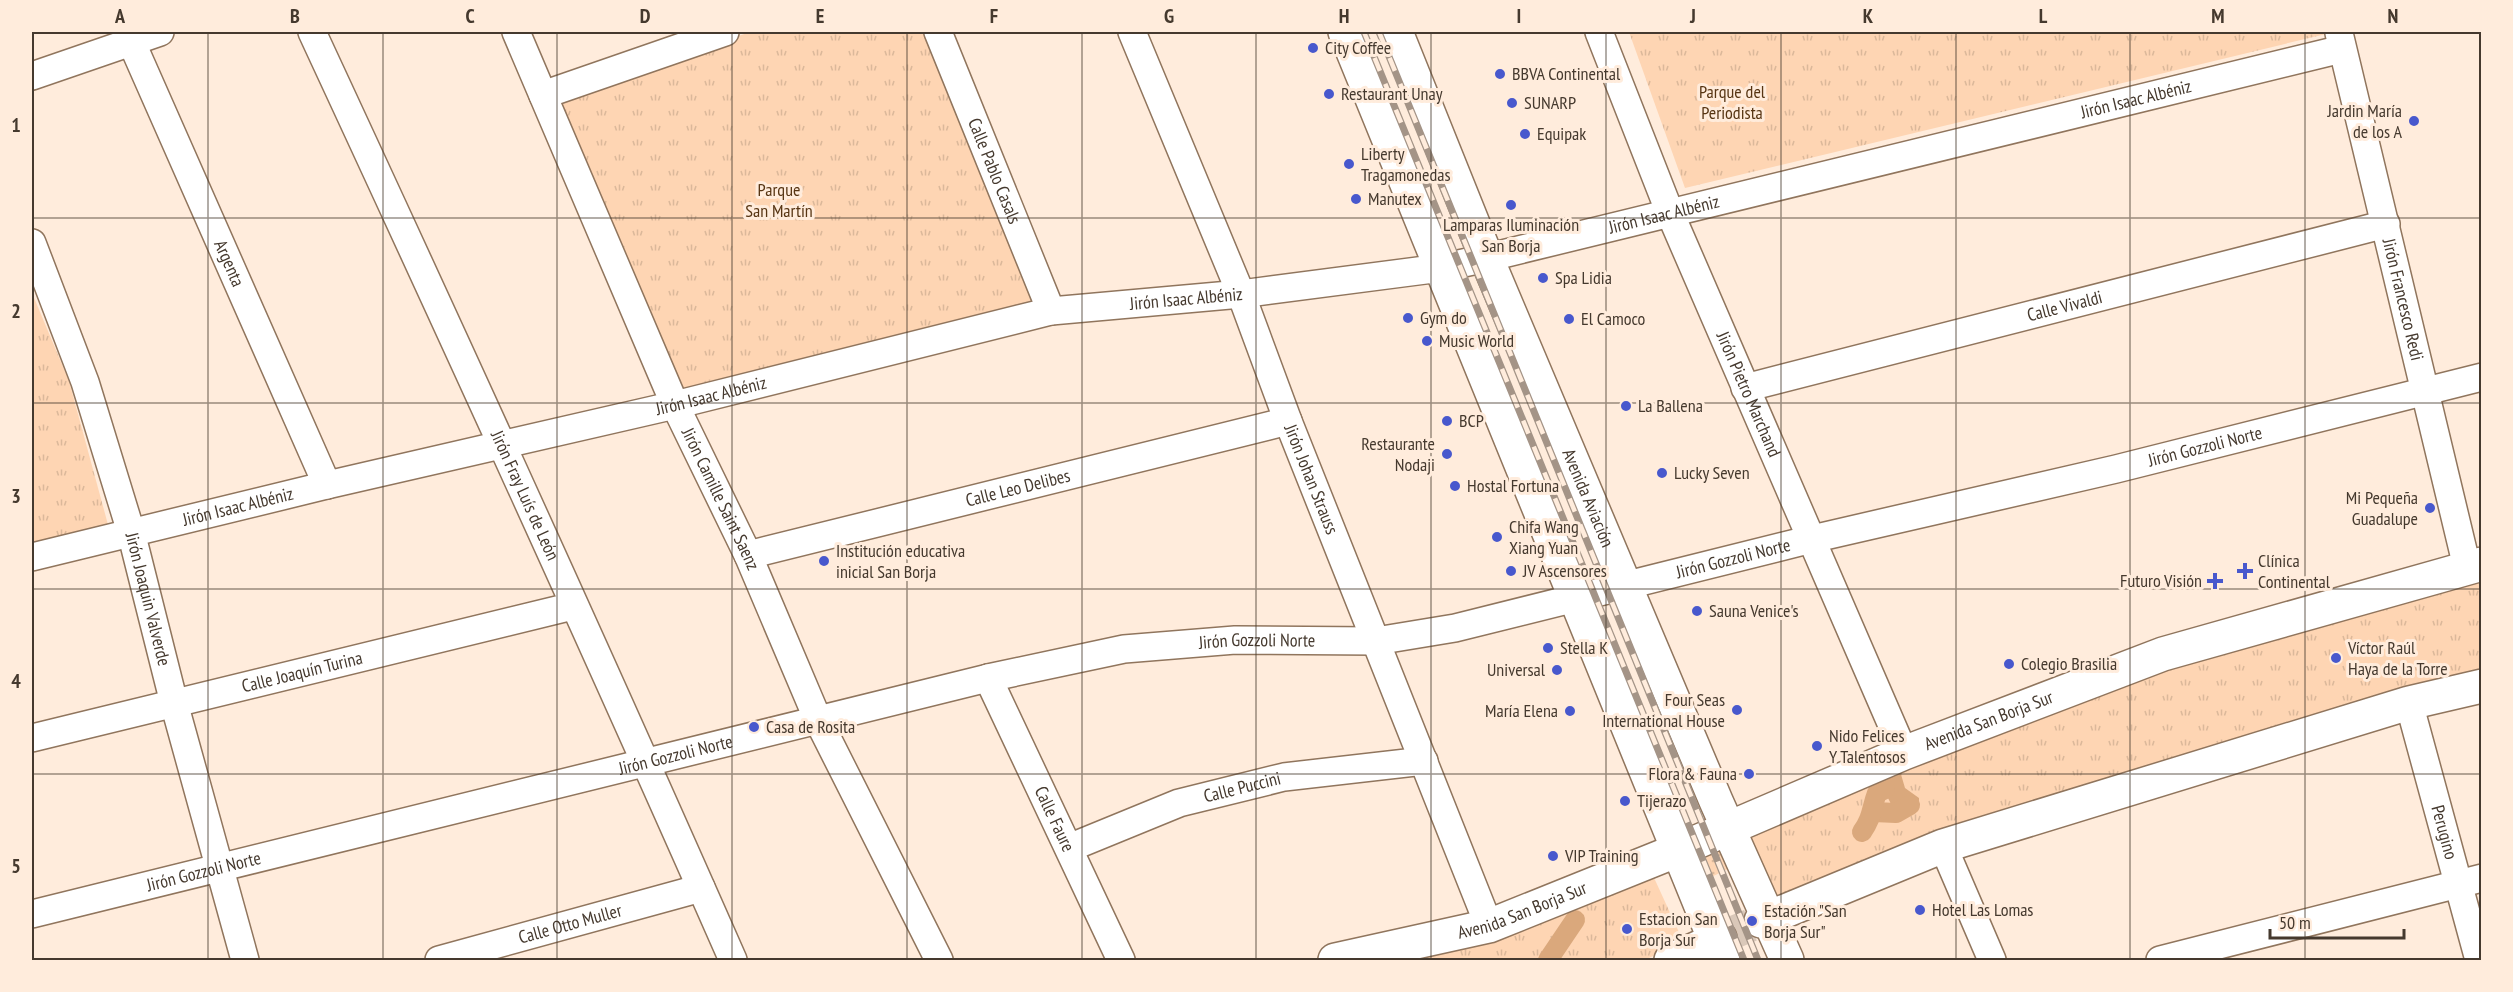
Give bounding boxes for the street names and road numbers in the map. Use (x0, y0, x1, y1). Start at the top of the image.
street label: Jirón Isaac Albéniz (2077, 74, 2194, 124)
street label: Calle Pablo Casals (963, 115, 1026, 227)
street label: Jirón Isaac Albéniz (1605, 189, 1721, 239)
street label: Jirón Francesco Redi (2377, 235, 2429, 363)
street label: Argenta (209, 236, 250, 290)
street label: Jirón Isaac Albéniz (1128, 282, 1243, 315)
street label: Calle Vivaldi (2025, 285, 2105, 326)
street label: Jirón Pietro Marchand (1711, 327, 1786, 460)
street label: Jirón Isaac Albéniz (653, 371, 769, 420)
street label: Jirón Johan Strauss (1279, 420, 1344, 538)
street label: Jirón Gozzoli Norte (2145, 421, 2264, 472)
street label: Jirón Camille Saint Saenz (676, 423, 765, 574)
street label: Jirón Fray Luís de León (486, 426, 565, 564)
street label: Avenida Aviación (1557, 445, 1619, 550)
street label: Calle Leo Delibes (963, 464, 1072, 512)
street label: Jirón Isaac Albéniz (179, 482, 295, 531)
street label: Jirón Joaquin Valverde (120, 529, 176, 668)
street label: Jirón Gozzoli Norte (1673, 533, 1793, 584)
street label: Jirón Gozzoli Norte (1197, 628, 1315, 654)
street label: Calle Joaquín Turina (239, 646, 365, 697)
street label: Avenida San Borja Sur (1921, 685, 2056, 755)
street label: Jirón Gozzoli Norte (615, 729, 735, 780)
street label: Calle Puccini (1201, 766, 1283, 807)
street label: Calle Faure (1030, 782, 1080, 855)
street label: Perugino (2426, 803, 2463, 862)
street label: Jirón Gozzoli Norte (143, 846, 263, 896)
street label: Avenida San Borja Sur (1455, 876, 1590, 944)
street label: Calle Otto Muller (516, 898, 624, 949)

